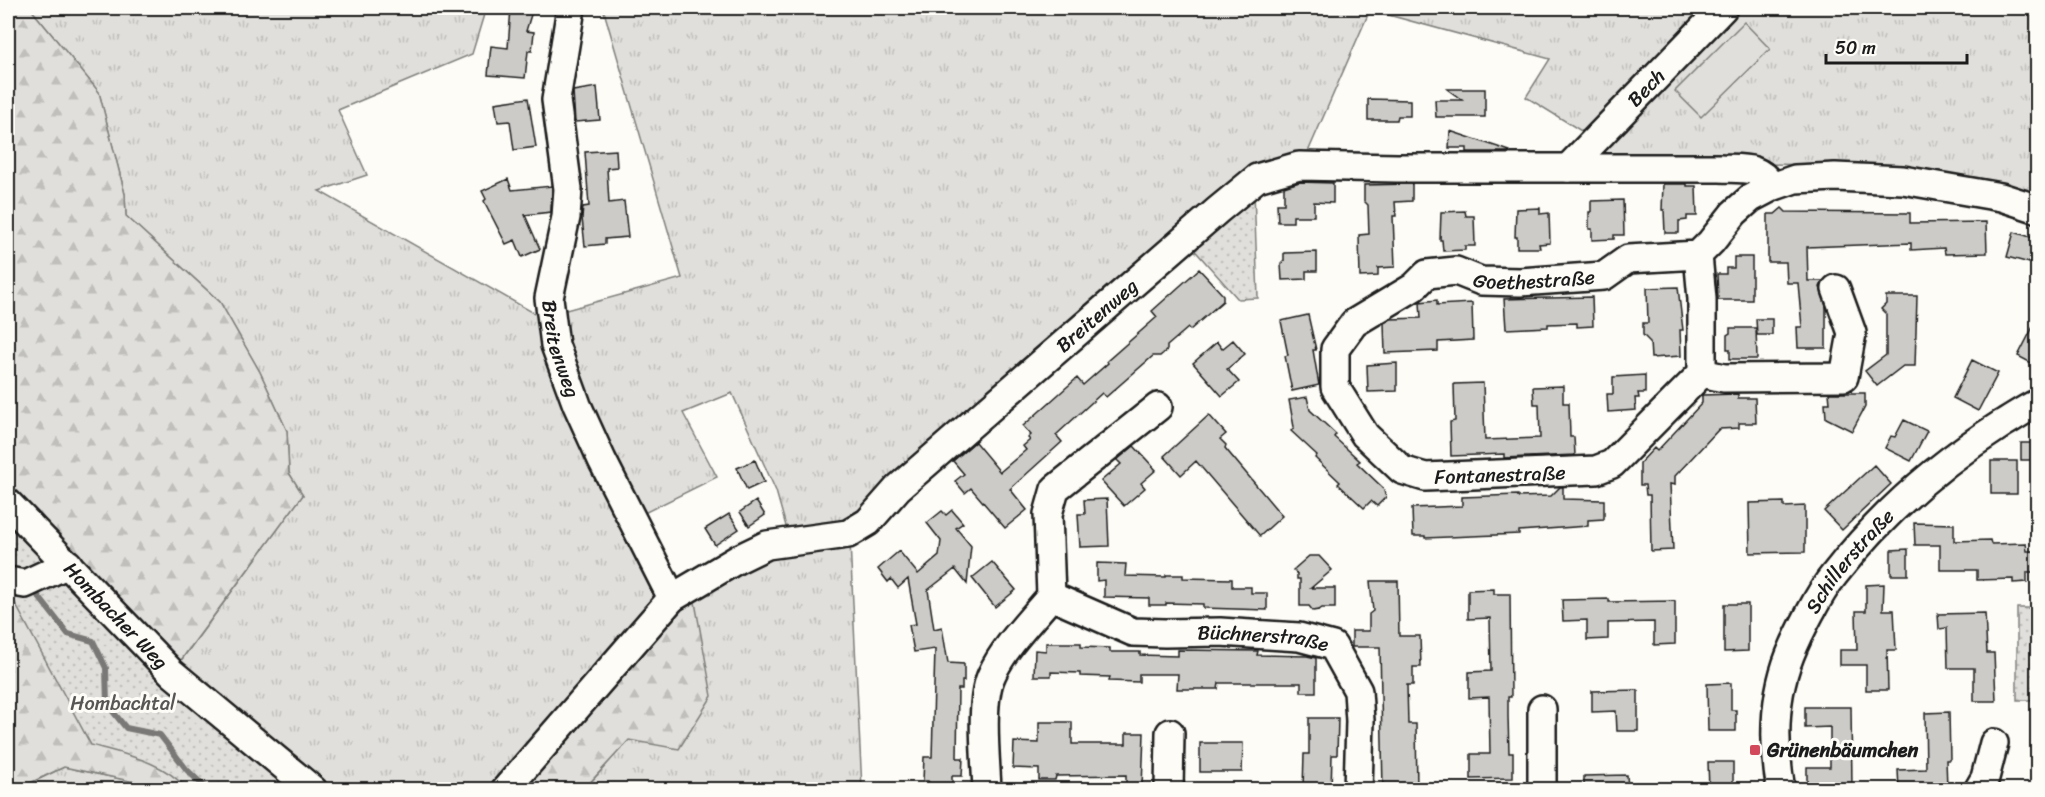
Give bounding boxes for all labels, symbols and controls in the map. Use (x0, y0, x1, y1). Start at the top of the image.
scale bar (1826, 27, 1967, 65)
text: 50 m (1835, 32, 1876, 64)
street label: Bech (1618, 60, 1674, 115)
street label: Goethestraße (1468, 259, 1596, 300)
street label: Breitenweg (1047, 269, 1146, 361)
street label: Breitenweg (532, 298, 590, 402)
street label: Fontanestraße (1434, 455, 1566, 495)
street label: Schillerstraße (1795, 500, 1903, 620)
street label: Hombacher Weg (55, 553, 177, 678)
street label: Büchnerstraße (1197, 614, 1333, 662)
park label: Hombachtal (70, 686, 176, 721)
place label: Grünenbäumchen (1766, 733, 1918, 768)
marker: Grünenbäumchen (1748, 743, 1762, 757)

